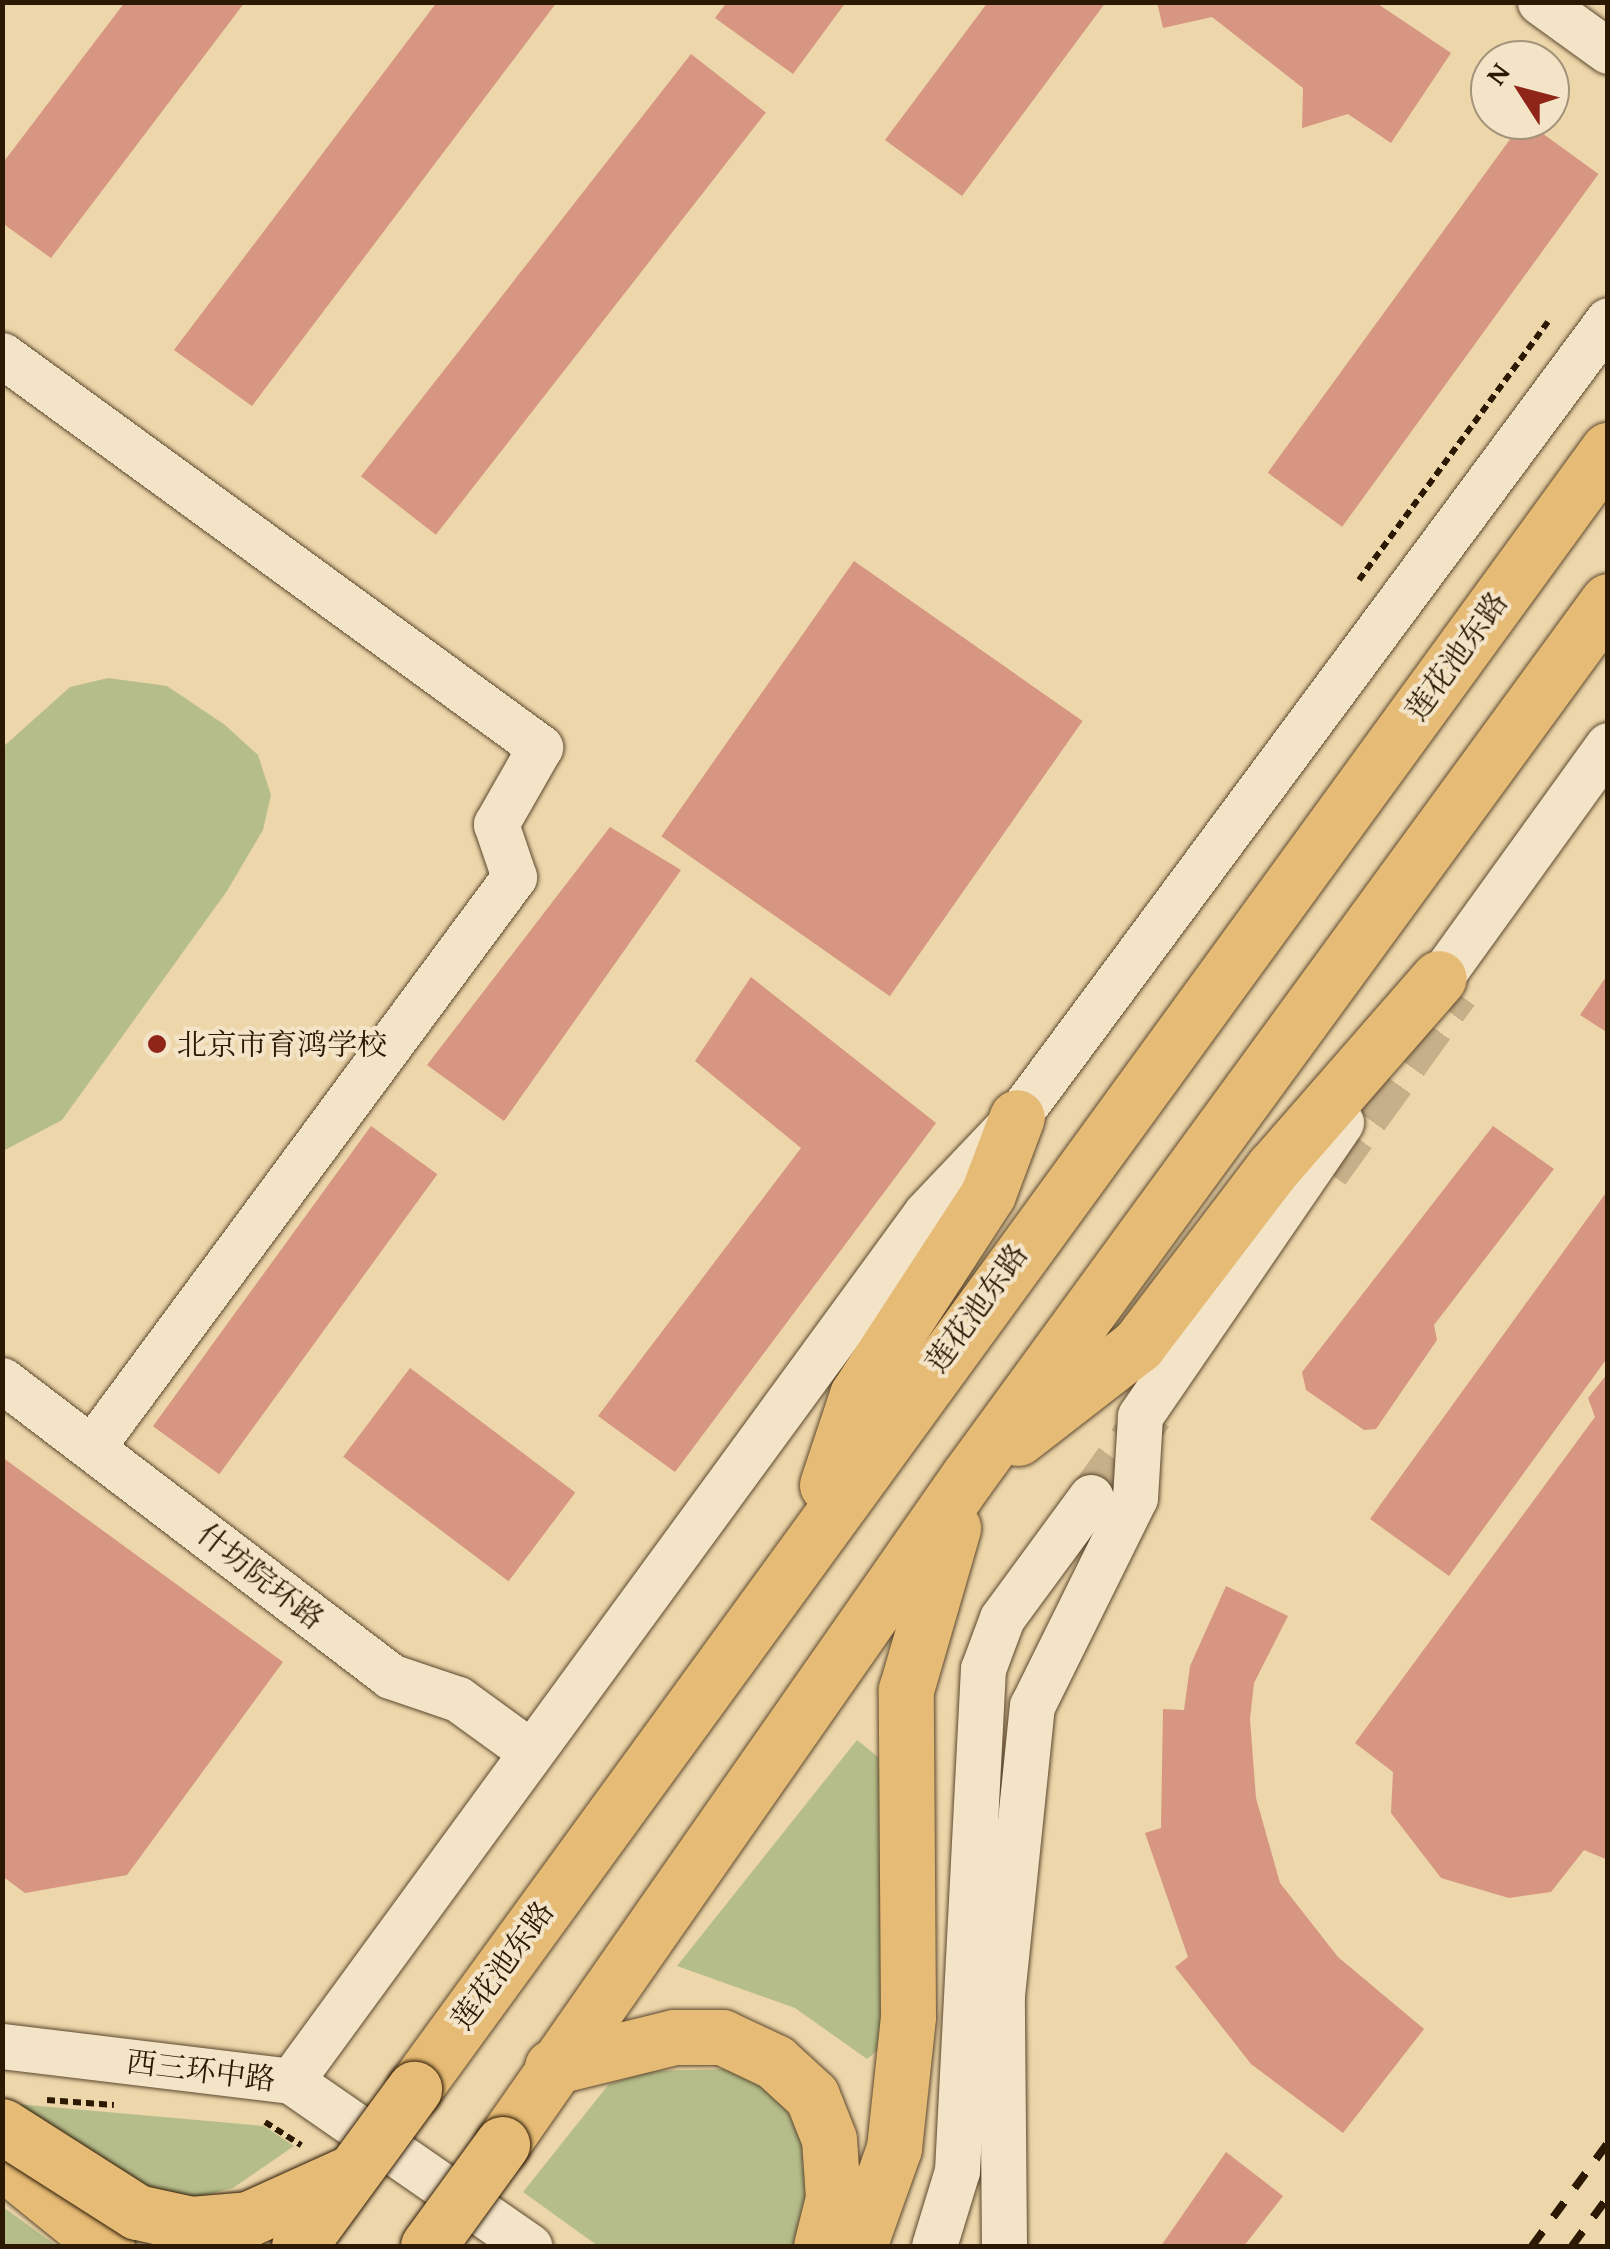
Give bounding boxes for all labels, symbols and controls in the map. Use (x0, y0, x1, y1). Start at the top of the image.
north arrow (1470, 40, 1570, 140)
text: N (1475, 54, 1519, 93)
street label: 莲花池东路 (1397, 585, 1515, 727)
place label: 北京市育鸿学校 (177, 1026, 387, 1062)
marker: 北京市育鸿学校 (146, 1033, 168, 1055)
street label: 莲花池东路 (917, 1237, 1035, 1379)
street label: 什坊院环路 (191, 1516, 331, 1636)
street label: 莲花池东路 (443, 1894, 561, 2036)
street label: 西三环中路 (124, 2043, 278, 2097)

